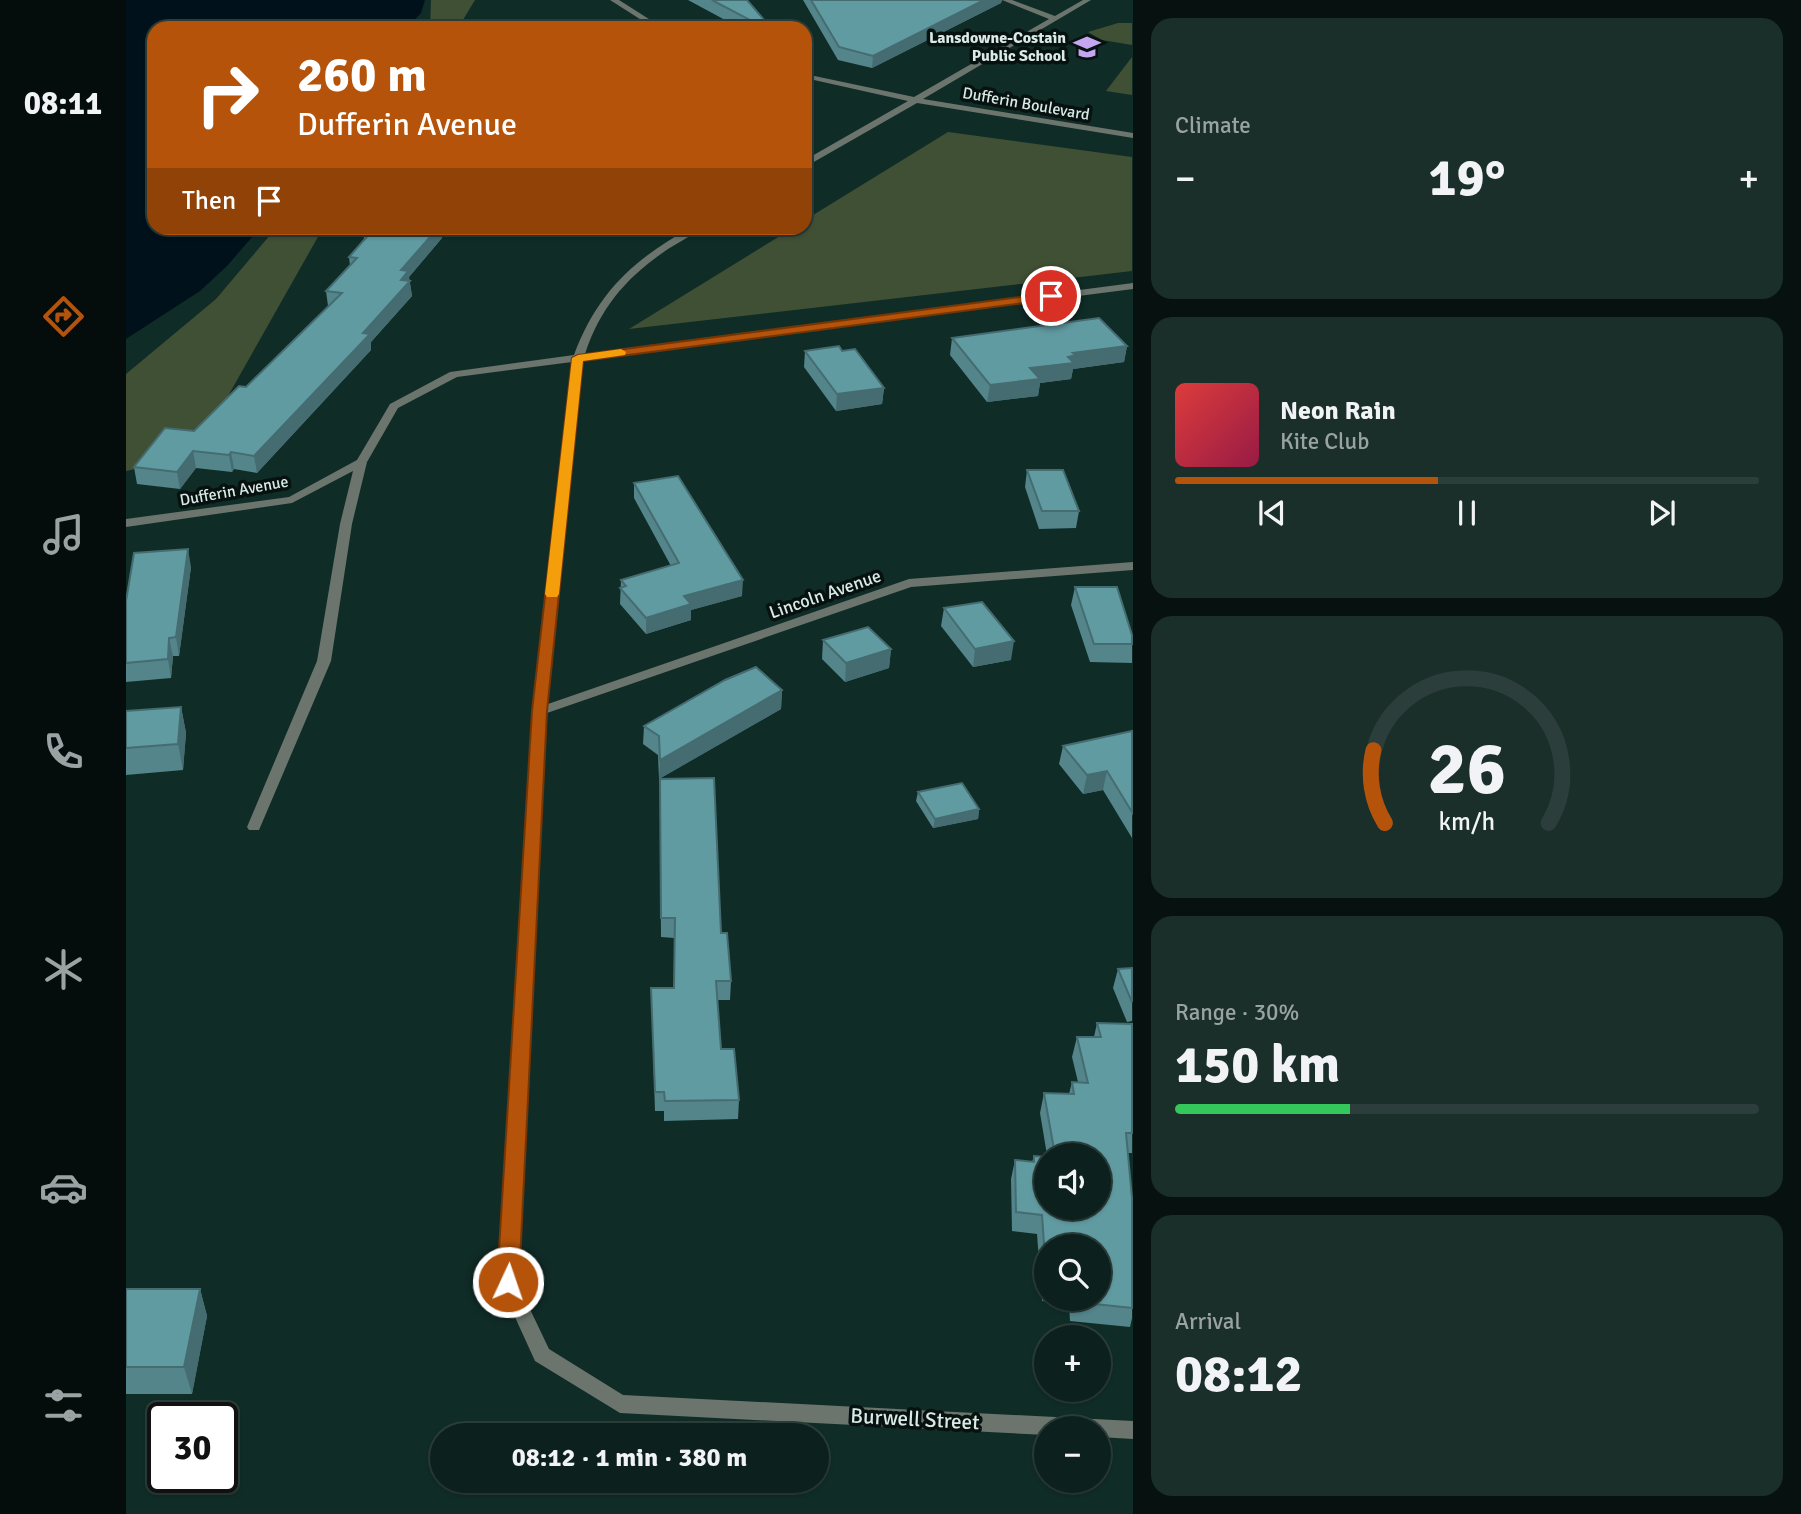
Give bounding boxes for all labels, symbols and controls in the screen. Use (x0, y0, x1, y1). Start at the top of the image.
place label: Lansdowne-Costain Public School (929, 28, 1066, 66)
school or university icon: Lansdowne-Costain Public School (1072, 32, 1102, 62)
text: 260 m (297, 45, 427, 105)
icon: right (182, 49, 273, 140)
street label: Dufferin Boulevard (961, 83, 1091, 125)
text: 08:11 (24, 84, 102, 123)
text: Dufferin Avenue (297, 105, 517, 144)
text: Climate (1175, 111, 1251, 140)
text: 19° (1429, 146, 1505, 210)
text: − (1175, 155, 1196, 202)
text: + (1738, 155, 1759, 202)
icon: arrive (250, 182, 288, 220)
text: Then (182, 185, 236, 217)
pin (1021, 266, 1081, 326)
icon: arrive (1032, 277, 1070, 315)
icon: directions (39, 292, 88, 341)
text: Neon Rain (1280, 395, 1396, 427)
text: Kite Club (1280, 427, 1369, 456)
street label: Dufferin Avenue (178, 472, 290, 510)
icon: previous (1253, 494, 1291, 532)
icon: pause (1448, 494, 1486, 532)
icon: next (1643, 494, 1681, 532)
icon: music (39, 510, 88, 559)
street label: Lincoln Avenue (766, 565, 884, 623)
text: 26 (1428, 725, 1506, 814)
icon: phone (39, 727, 88, 776)
text: km/h (1439, 806, 1495, 837)
icon: climate (39, 945, 88, 994)
text: Range · 30% (1175, 998, 1299, 1027)
text: 150 km (1175, 1033, 1340, 1097)
map controls (1034, 1143, 1111, 1493)
button: sound (1034, 1143, 1111, 1220)
icon: car (39, 1163, 88, 1212)
button: search (1034, 1234, 1111, 1311)
position arrow (471, 1245, 545, 1319)
text: Arrival (1175, 1307, 1241, 1336)
button: + (1034, 1325, 1111, 1402)
text: 08:12 (1175, 1342, 1303, 1406)
icon: filters (39, 1381, 88, 1430)
speed limit sign: 30 (147, 1402, 238, 1493)
street label: Burwell Street (850, 1403, 980, 1435)
button: − (1034, 1416, 1111, 1493)
text: 08:12 · 1 min · 380 m (512, 1442, 747, 1474)

